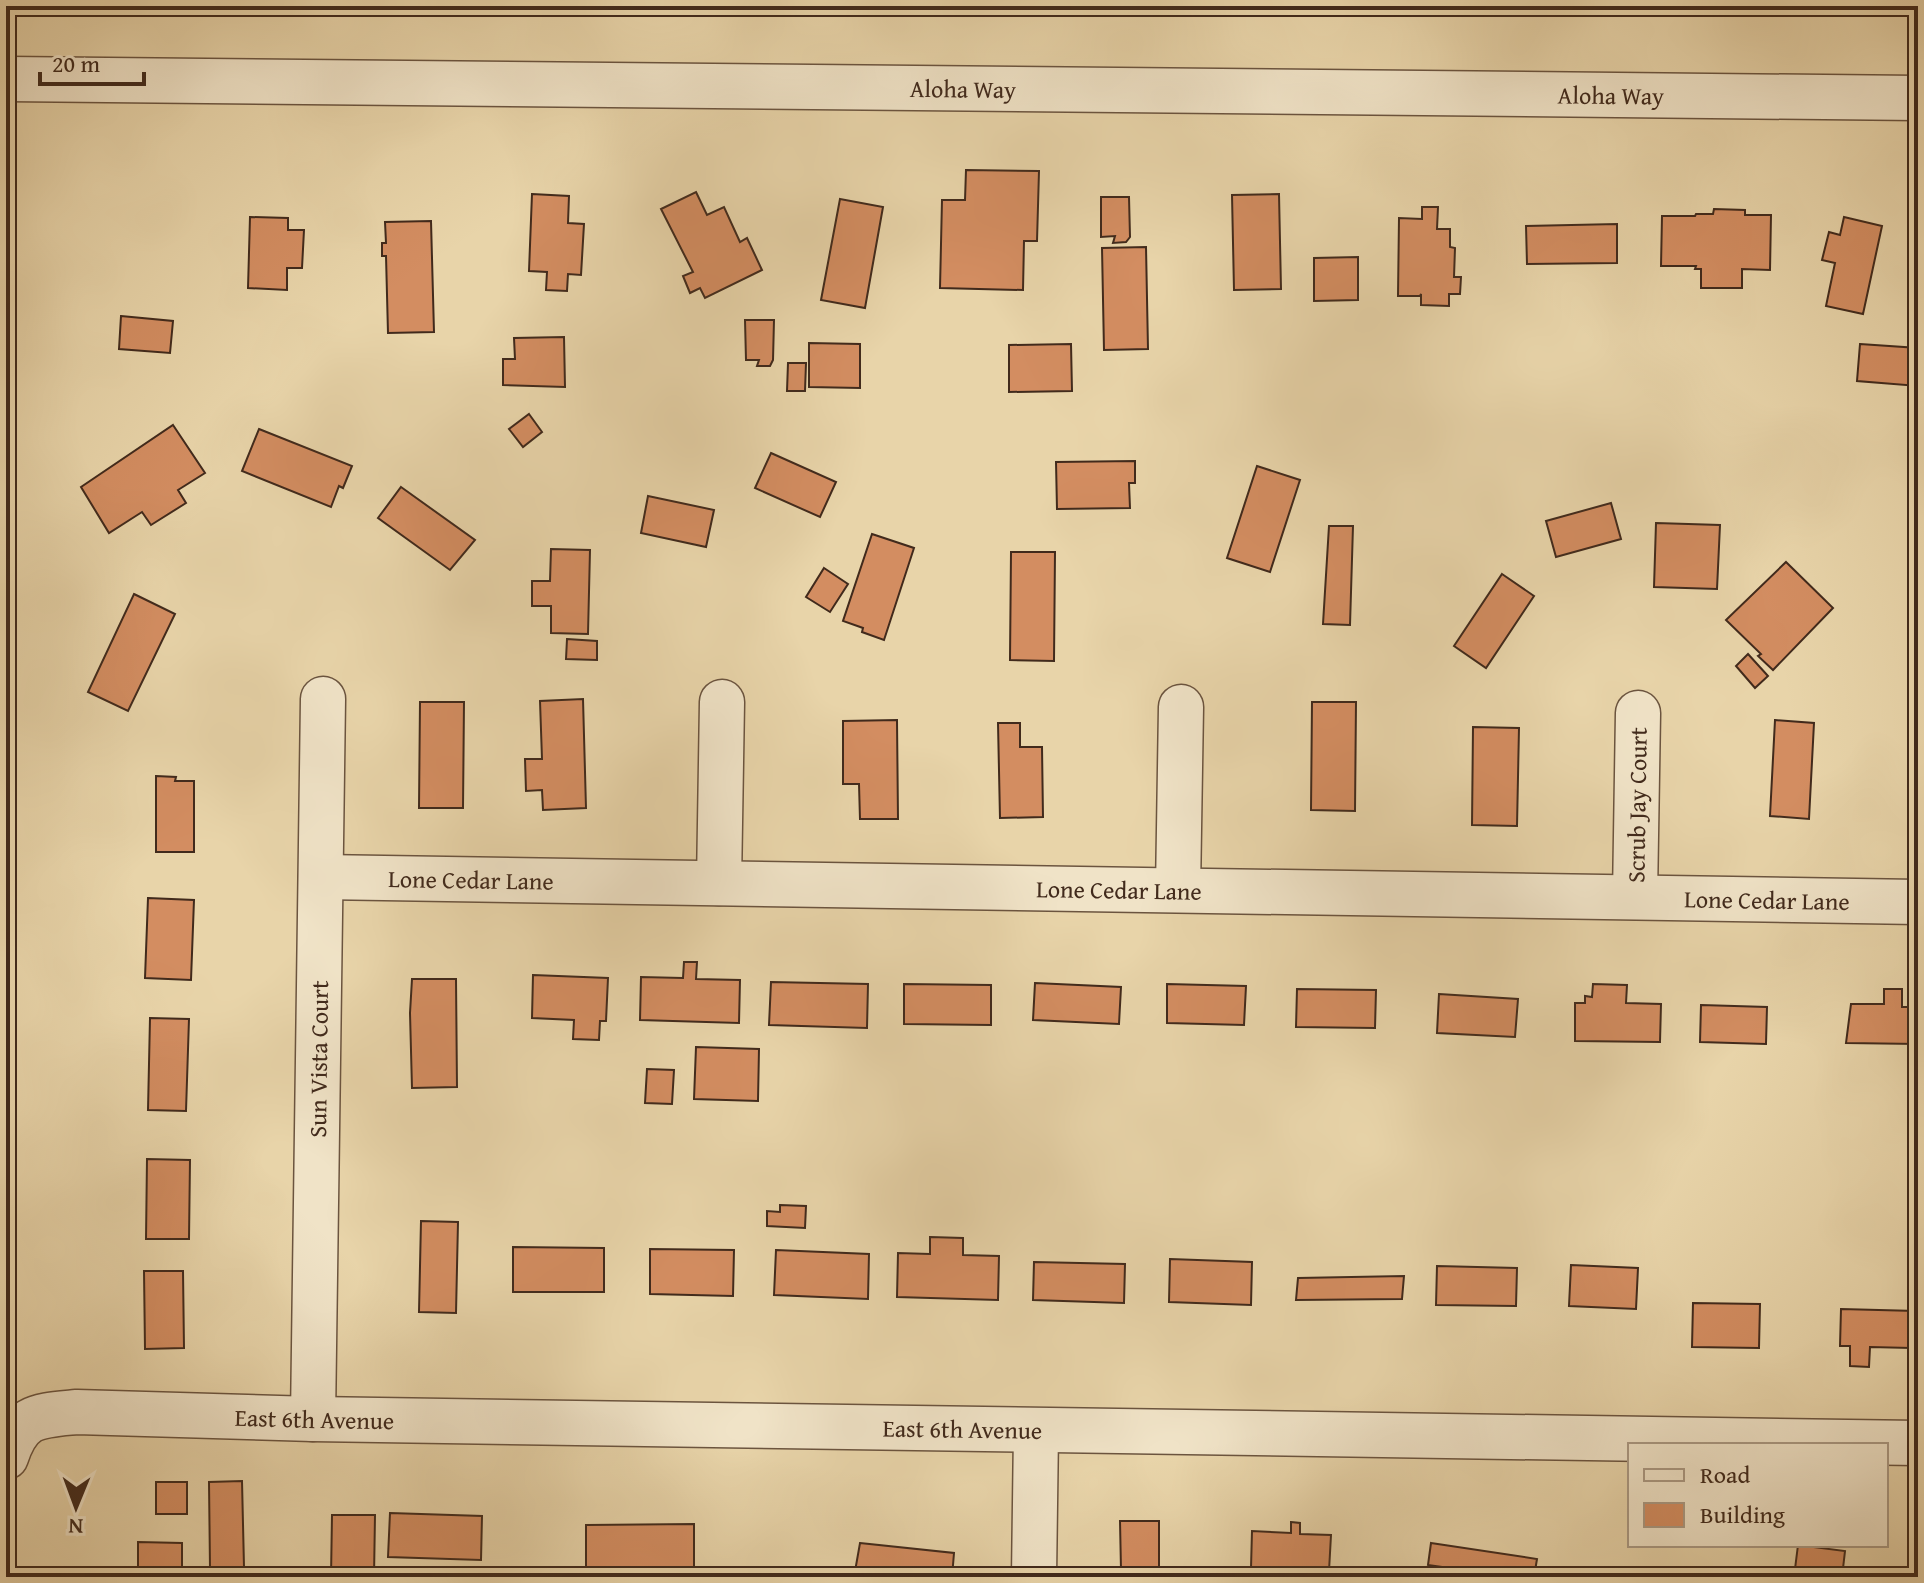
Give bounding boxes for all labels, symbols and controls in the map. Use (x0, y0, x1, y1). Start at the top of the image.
scale bar (40, 36, 144, 86)
text: 20 m (52, 46, 100, 81)
street label: Aloha Way (910, 70, 1016, 107)
street label: Aloha Way (1558, 77, 1664, 113)
street label: Scrub Jay Court (1618, 726, 1655, 883)
street label: Lone Cedar Lane (388, 861, 554, 898)
street label: Lone Cedar Lane (1036, 871, 1202, 908)
street label: Lone Cedar Lane (1684, 881, 1850, 918)
street label: Sun Vista Court (299, 980, 337, 1138)
street label: East 6th Avenue (234, 1399, 394, 1438)
street label: East 6th Avenue (882, 1410, 1042, 1447)
legend (1628, 1443, 1888, 1547)
text: Road (1700, 1457, 1750, 1492)
north arrow (36, 1467, 116, 1547)
text: Building (1700, 1497, 1785, 1532)
text: N (68, 1511, 83, 1543)

